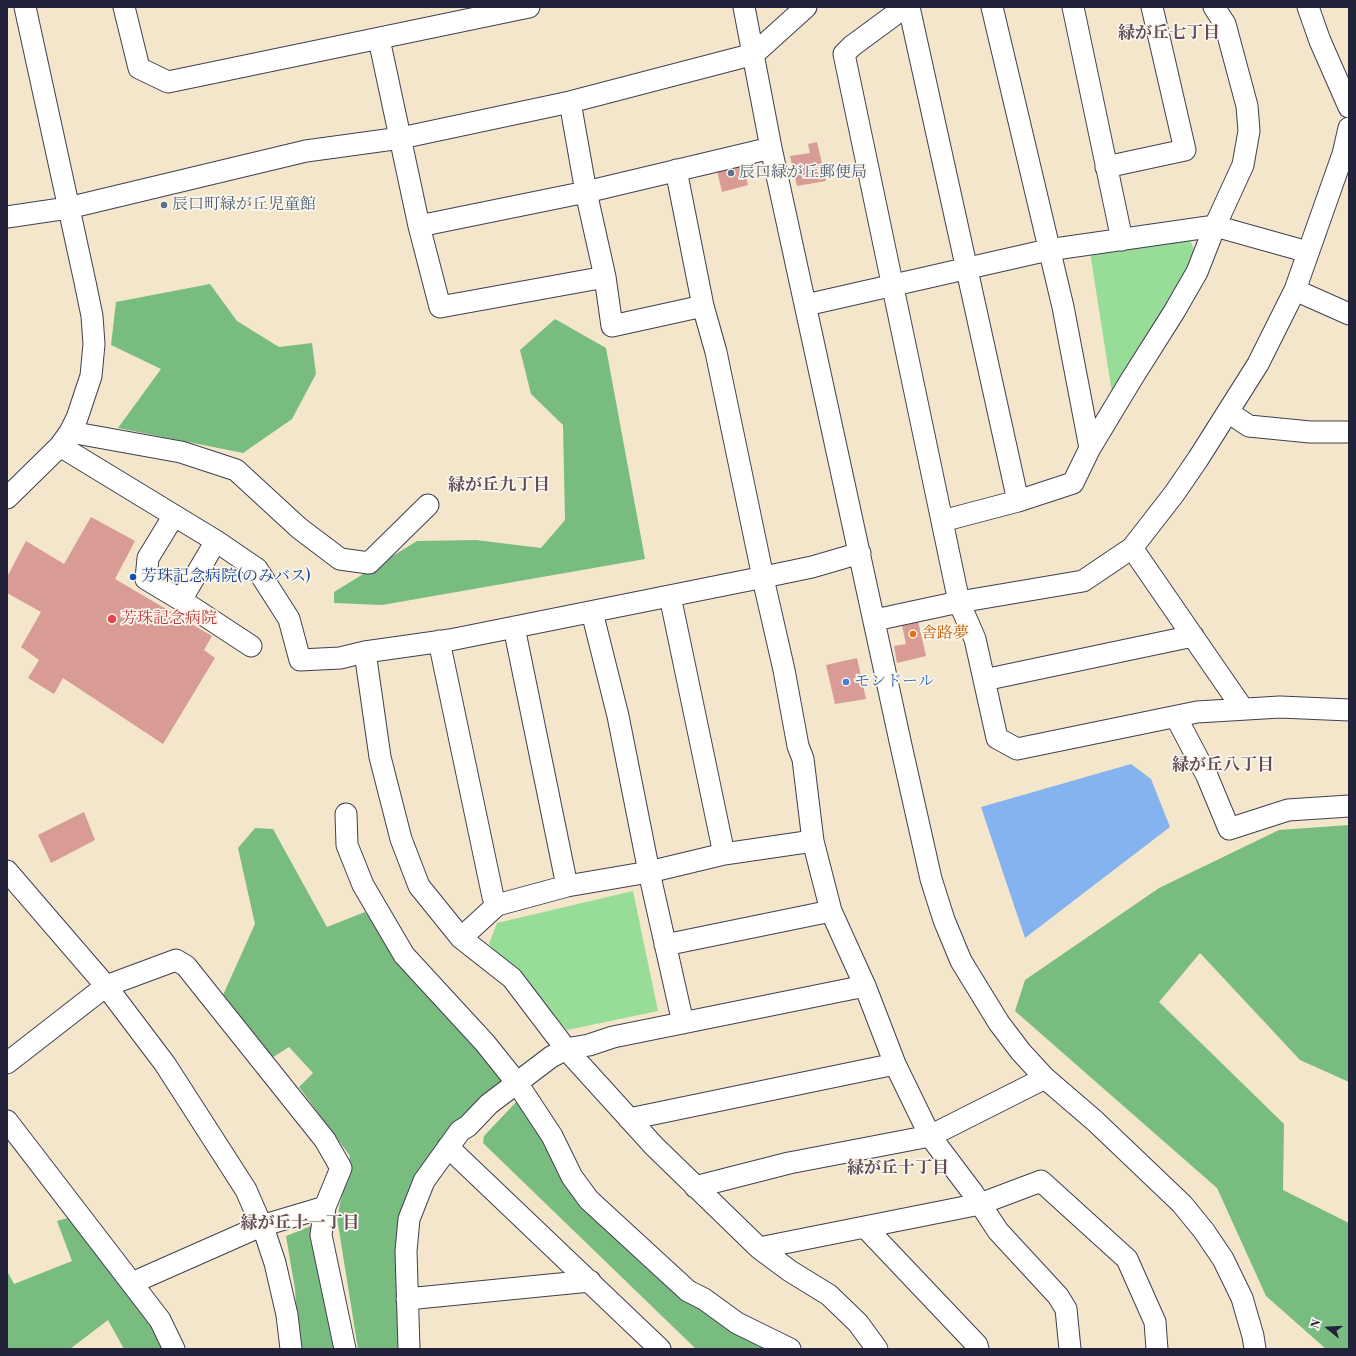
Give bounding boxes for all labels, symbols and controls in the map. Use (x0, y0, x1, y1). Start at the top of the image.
district label: 緑が丘七丁目 (1118, 24, 1220, 44)
place label: 辰口緑が丘郵便局 (739, 163, 867, 183)
marker: 辰口緑が丘郵便局 (726, 168, 736, 178)
place label: 辰口町緑が丘児童館 (172, 195, 316, 215)
marker: 辰口町緑が丘児童館 (159, 200, 169, 210)
district label: 緑が丘九丁目 (448, 476, 550, 496)
place label: 芳珠記念病院(のみバス) (141, 567, 311, 587)
marker: 芳珠記念病院(のみバス) (128, 572, 138, 582)
place label: 芳珠記念病院 (121, 609, 217, 629)
marker: 芳珠記念病院 (106, 613, 118, 625)
place label: 舎路夢 (921, 624, 969, 644)
marker: 舎路夢 (908, 629, 918, 639)
place label: モンドール (854, 672, 934, 692)
marker: モンドール (841, 677, 851, 687)
district label: 緑が丘八丁目 (1172, 756, 1274, 776)
district label: 緑が丘十丁目 (847, 1159, 949, 1179)
district label: 緑が丘十一丁目 (241, 1214, 359, 1234)
north arrow (1308, 1308, 1348, 1348)
text: N (1309, 1318, 1325, 1331)

